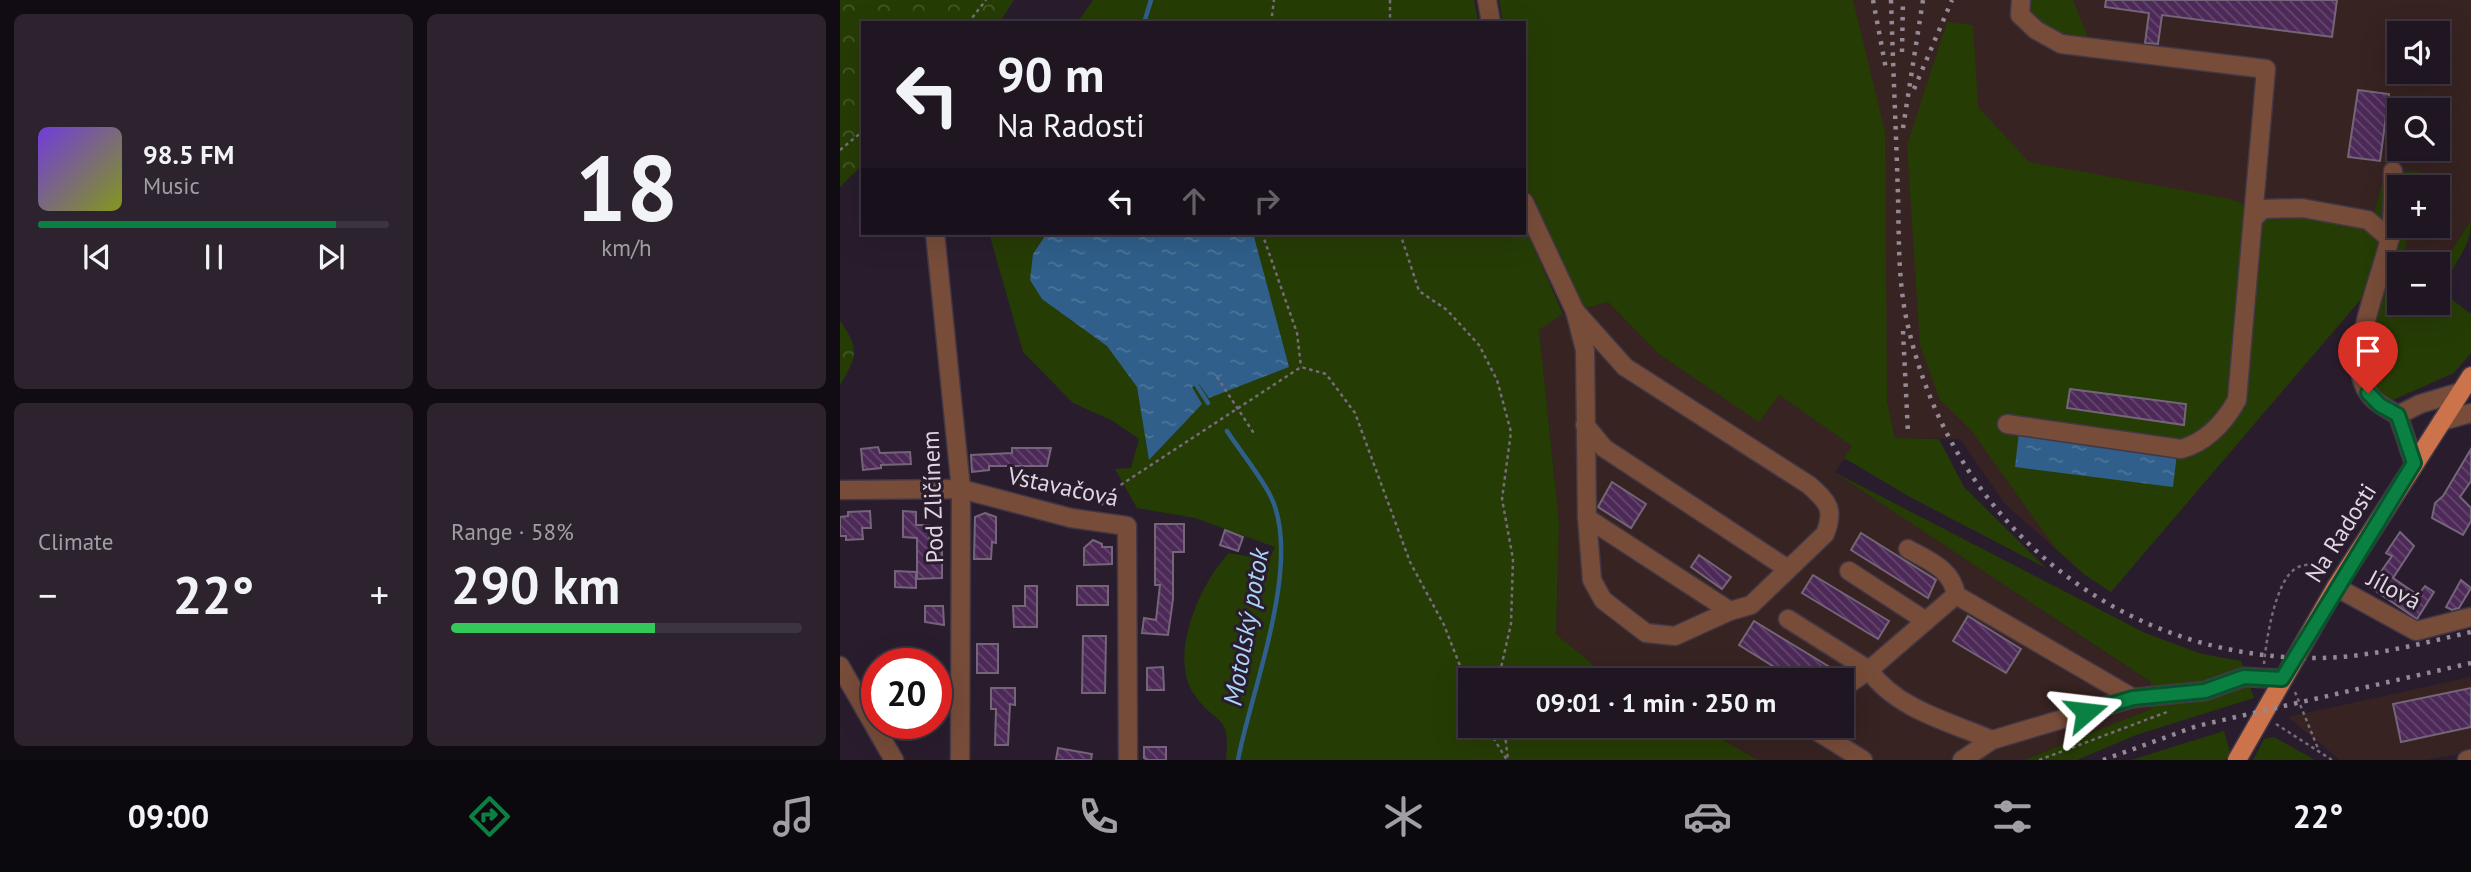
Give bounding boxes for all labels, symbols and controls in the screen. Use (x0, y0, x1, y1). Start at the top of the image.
map controls (2387, 21, 2450, 315)
button: sound (2387, 21, 2450, 84)
text: 90 m (997, 42, 1104, 106)
icon: left (882, 49, 973, 140)
button: search (2387, 98, 2450, 161)
text: Na Radosti (997, 104, 1145, 146)
text: 18 (575, 128, 678, 246)
text: 98.5 FM (143, 138, 234, 171)
text: Music (143, 171, 200, 200)
button: + (2387, 175, 2450, 238)
icon: left (1102, 182, 1140, 220)
icon: ahead (1175, 182, 1213, 220)
icon: right (1248, 182, 1286, 220)
text: km/h (601, 233, 652, 262)
icon: previous (78, 238, 116, 276)
icon: pause (195, 238, 233, 276)
icon: next (312, 238, 350, 276)
button: − (2387, 252, 2450, 315)
pin (2338, 321, 2398, 393)
icon: arrive (2349, 332, 2387, 370)
street label: Pod Zličínem (915, 430, 950, 564)
street label: Vstavačová (1004, 459, 1121, 513)
street label: Na Radosti (2298, 478, 2383, 588)
text: Range · 58% (451, 517, 574, 546)
text: Climate (38, 527, 113, 556)
water label: Motolský potok (1215, 544, 1276, 708)
text: 290 km (451, 551, 620, 618)
text: 22° (173, 561, 254, 628)
street label: Jílová (2361, 562, 2426, 617)
text: − (38, 570, 57, 619)
text: + (370, 570, 389, 619)
speed limit sign: 20 (861, 648, 952, 739)
position arrow (2049, 675, 2123, 749)
text: 09:01 · 1 min · 250 m (1536, 686, 1776, 719)
icon: directions (465, 792, 514, 841)
icon: music (769, 792, 818, 841)
icon: phone (1074, 792, 1123, 841)
icon: climate (1379, 792, 1428, 841)
icon: car (1683, 792, 1732, 841)
icon: filters (1988, 792, 2037, 841)
text: 09:00 (128, 795, 209, 837)
text: 22° (2293, 795, 2343, 837)

